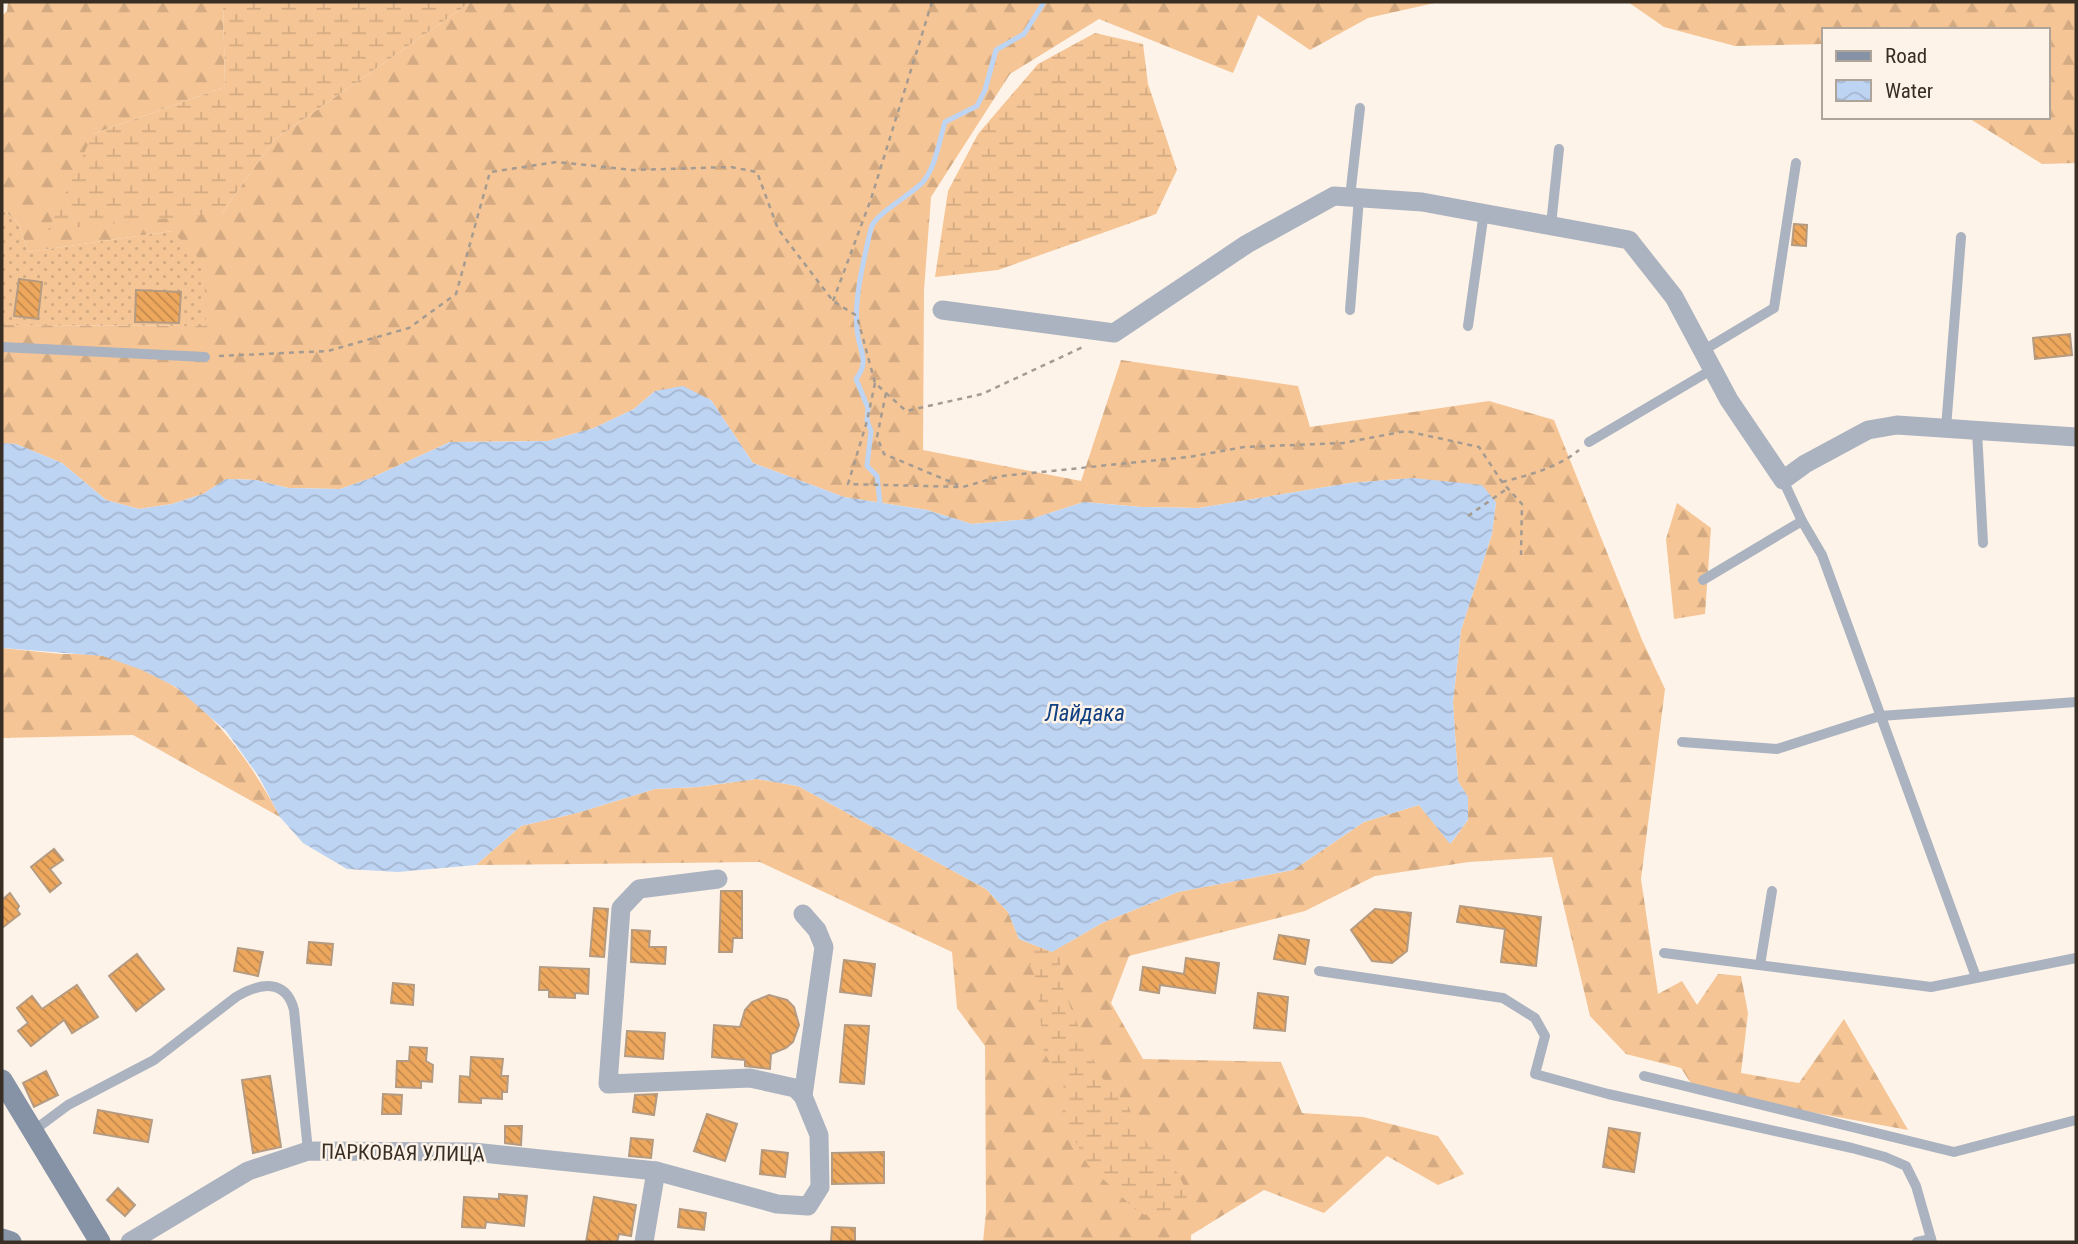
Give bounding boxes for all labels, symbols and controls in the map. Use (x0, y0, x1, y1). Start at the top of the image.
legend (1822, 28, 2050, 119)
text: Road (1885, 44, 1927, 68)
text: Water (1885, 79, 1933, 103)
water label: Лайдака (1044, 700, 1125, 727)
street label: ПАРКОВАЯ УЛИЦА (321, 1140, 485, 1166)

